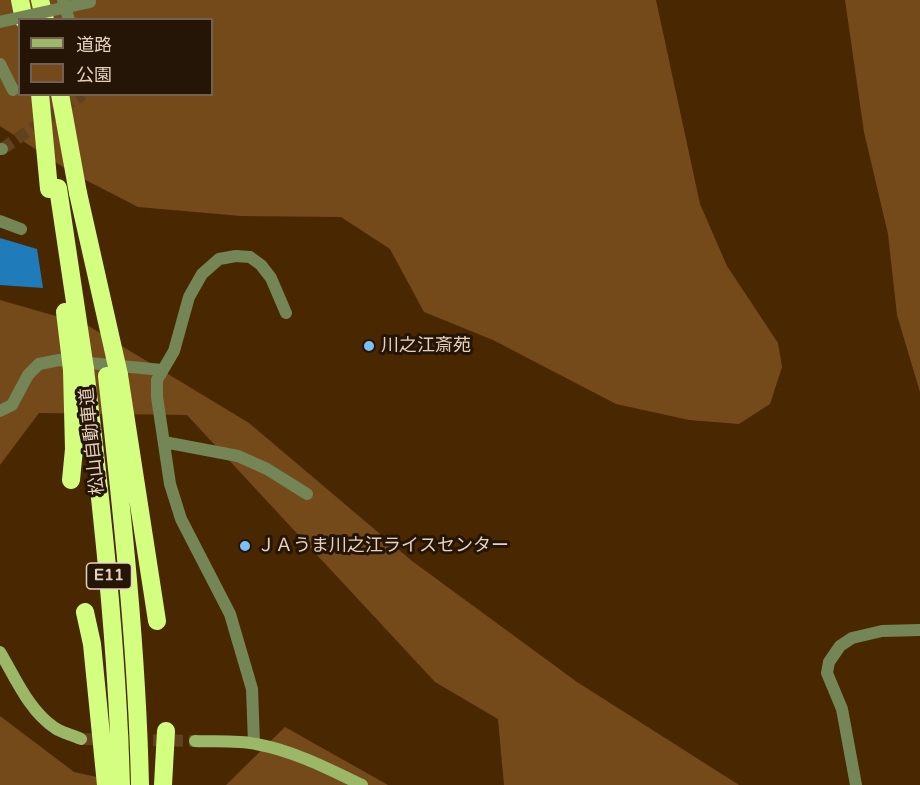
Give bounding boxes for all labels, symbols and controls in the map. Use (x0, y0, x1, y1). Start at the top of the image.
legend (18, 18, 213, 96)
text: 道路 (76, 34, 112, 56)
text: 公園 (76, 64, 112, 86)
place label: 川之江斎苑 (381, 335, 471, 357)
marker: 川之江斎苑 (362, 339, 376, 353)
street label: 松山自動車道 (77, 386, 109, 496)
place label: ＪＡうま川之江ライスセンター (257, 535, 509, 557)
marker: ＪＡうま川之江ライスセンター (238, 539, 252, 553)
road number: E11 (86, 563, 132, 589)

